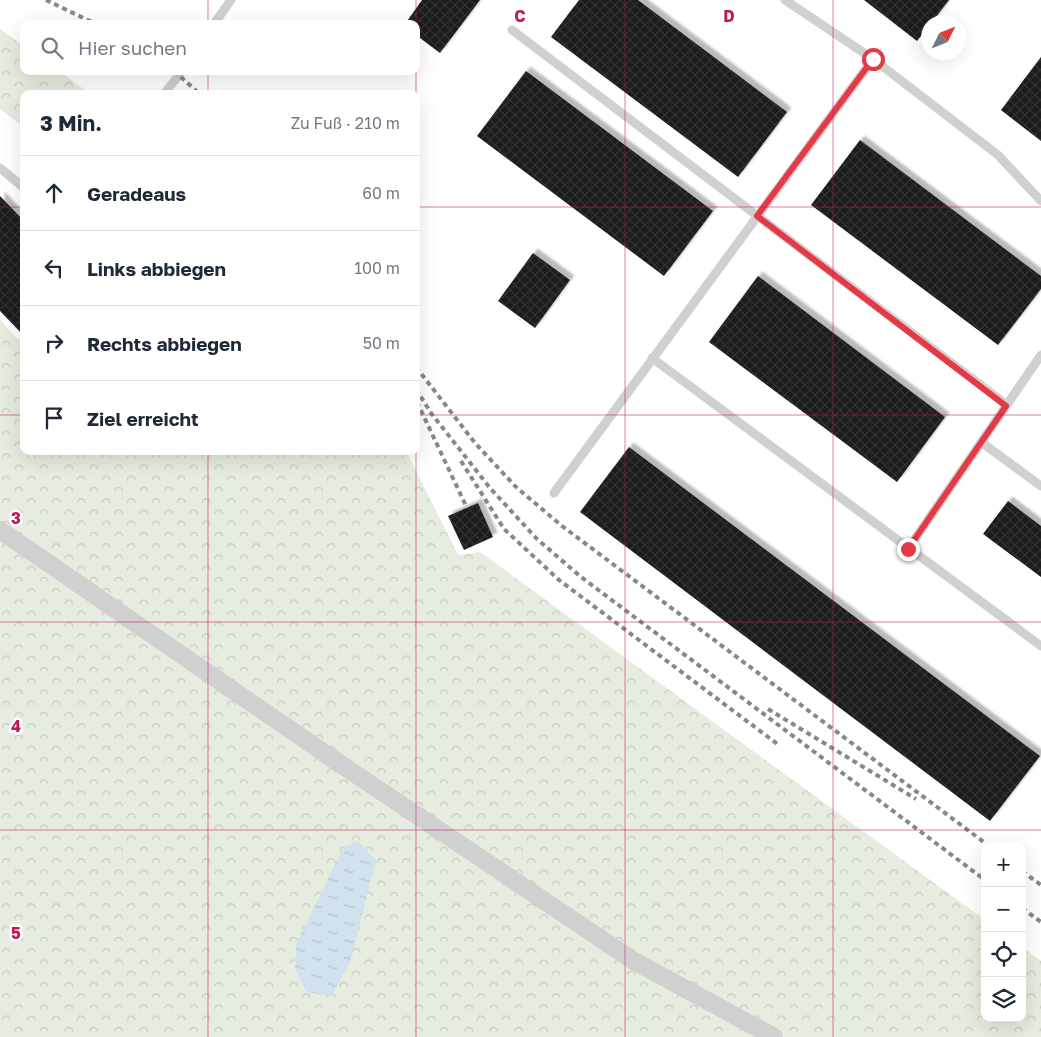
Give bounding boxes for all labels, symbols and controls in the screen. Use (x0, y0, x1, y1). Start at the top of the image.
text: C (514, 6, 526, 26)
text: D (723, 6, 735, 26)
north arrow (921, 15, 966, 60)
search box (20, 20, 420, 75)
icon: search (38, 34, 66, 62)
text: Hier suchen (78, 36, 187, 59)
route start (862, 48, 885, 71)
text: 3 Min. (40, 110, 102, 136)
text: Zu Fuß · 210 m (291, 113, 400, 133)
icon: ahead (40, 179, 68, 207)
text: Geradeaus (87, 182, 186, 205)
text: 60 m (362, 183, 400, 203)
icon: left (40, 254, 68, 282)
text: Links abbiegen (87, 257, 226, 280)
text: 100 m (354, 258, 400, 278)
icon: right (40, 329, 68, 357)
text: Rechts abbiegen (87, 332, 242, 355)
text: 50 m (363, 333, 400, 353)
icon: arrive (40, 404, 68, 432)
text: Ziel erreicht (87, 407, 199, 430)
text: 3 (11, 508, 21, 528)
route end (897, 538, 920, 561)
text: 4 (11, 716, 21, 736)
map controls (981, 842, 1026, 1022)
button: + (981, 842, 1026, 887)
button: − (981, 887, 1026, 932)
text: 5 (11, 923, 21, 943)
button: locate (981, 932, 1026, 977)
button: layers (981, 977, 1026, 1022)

